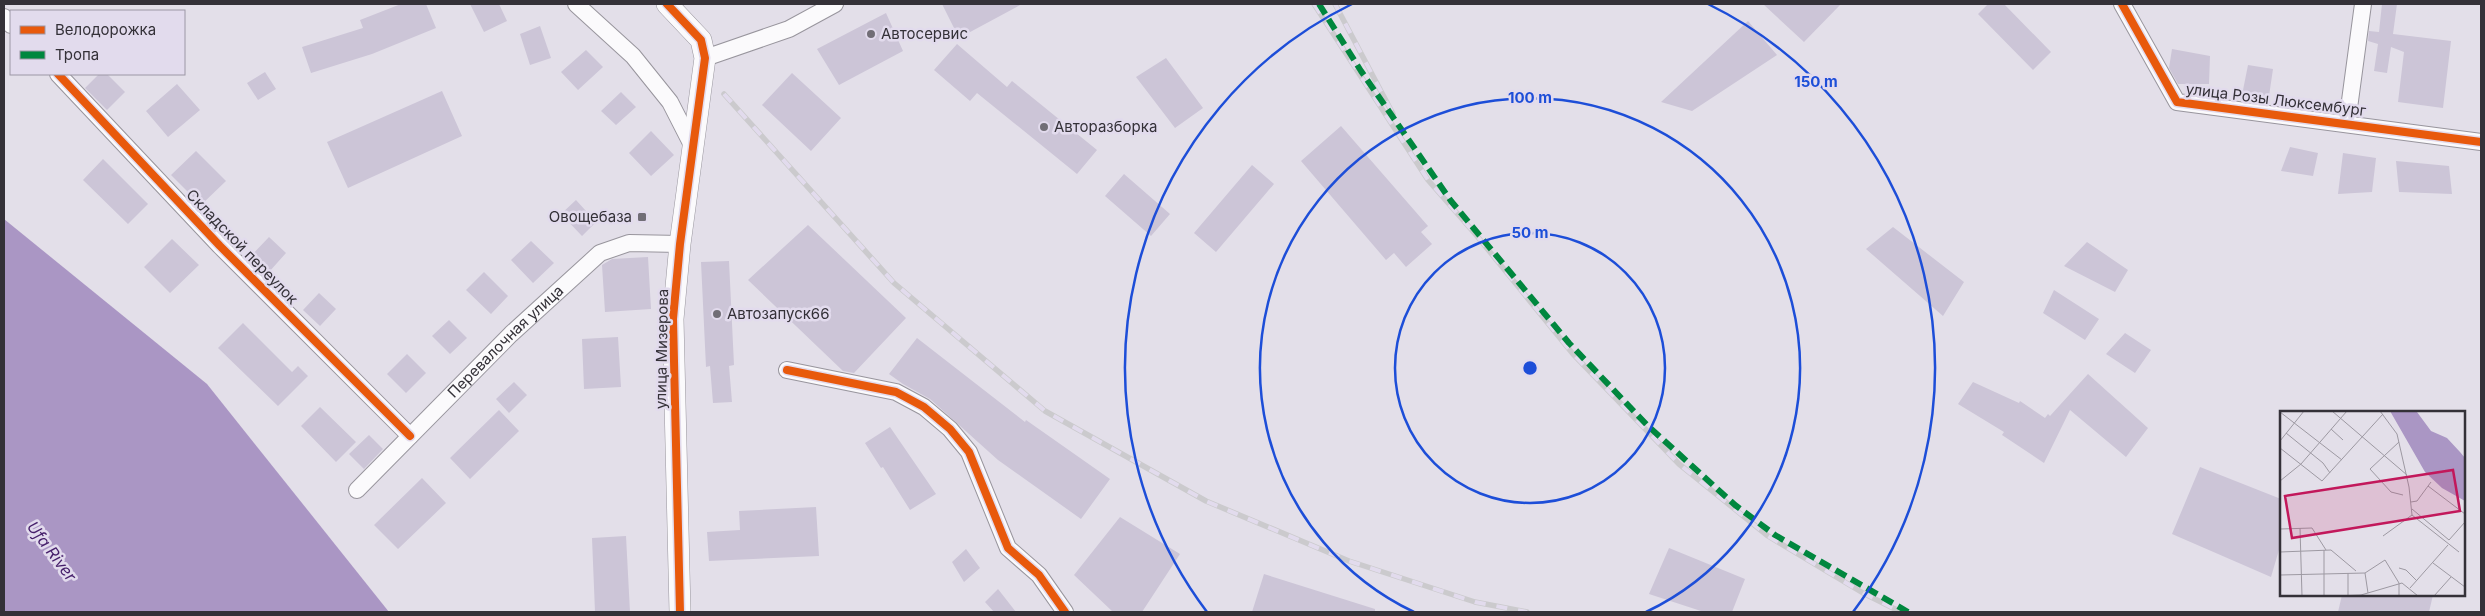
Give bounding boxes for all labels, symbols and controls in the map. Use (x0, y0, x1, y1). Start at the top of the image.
legend (10, 10, 185, 75)
text: Велодорожка (55, 20, 156, 39)
place label: Автосервис (881, 24, 968, 43)
marker: Автосервис (865, 28, 877, 40)
text: Тропа (55, 45, 99, 64)
text: 150 m (1794, 72, 1838, 91)
street label: улица Розы Люксембург (2185, 79, 2368, 120)
text: 100 m (1508, 88, 1552, 107)
place label: Авторазборка (1054, 117, 1157, 136)
marker: Авторазборка (1038, 121, 1050, 133)
street label: Складской переулок (182, 185, 302, 308)
place label: Овощебаза (549, 207, 632, 226)
marker: Овощебаза (636, 211, 648, 223)
text: 50 m (1512, 223, 1548, 242)
street label: Перевалочная улица (443, 281, 567, 402)
street label: улица Мизерова (651, 289, 672, 409)
place label: Автозапуск66 (727, 304, 829, 323)
marker: Автозапуск66 (711, 308, 723, 320)
centre of rings (1521, 359, 1539, 377)
inset map (2280, 411, 2465, 596)
water label: Ufa River (23, 517, 82, 586)

